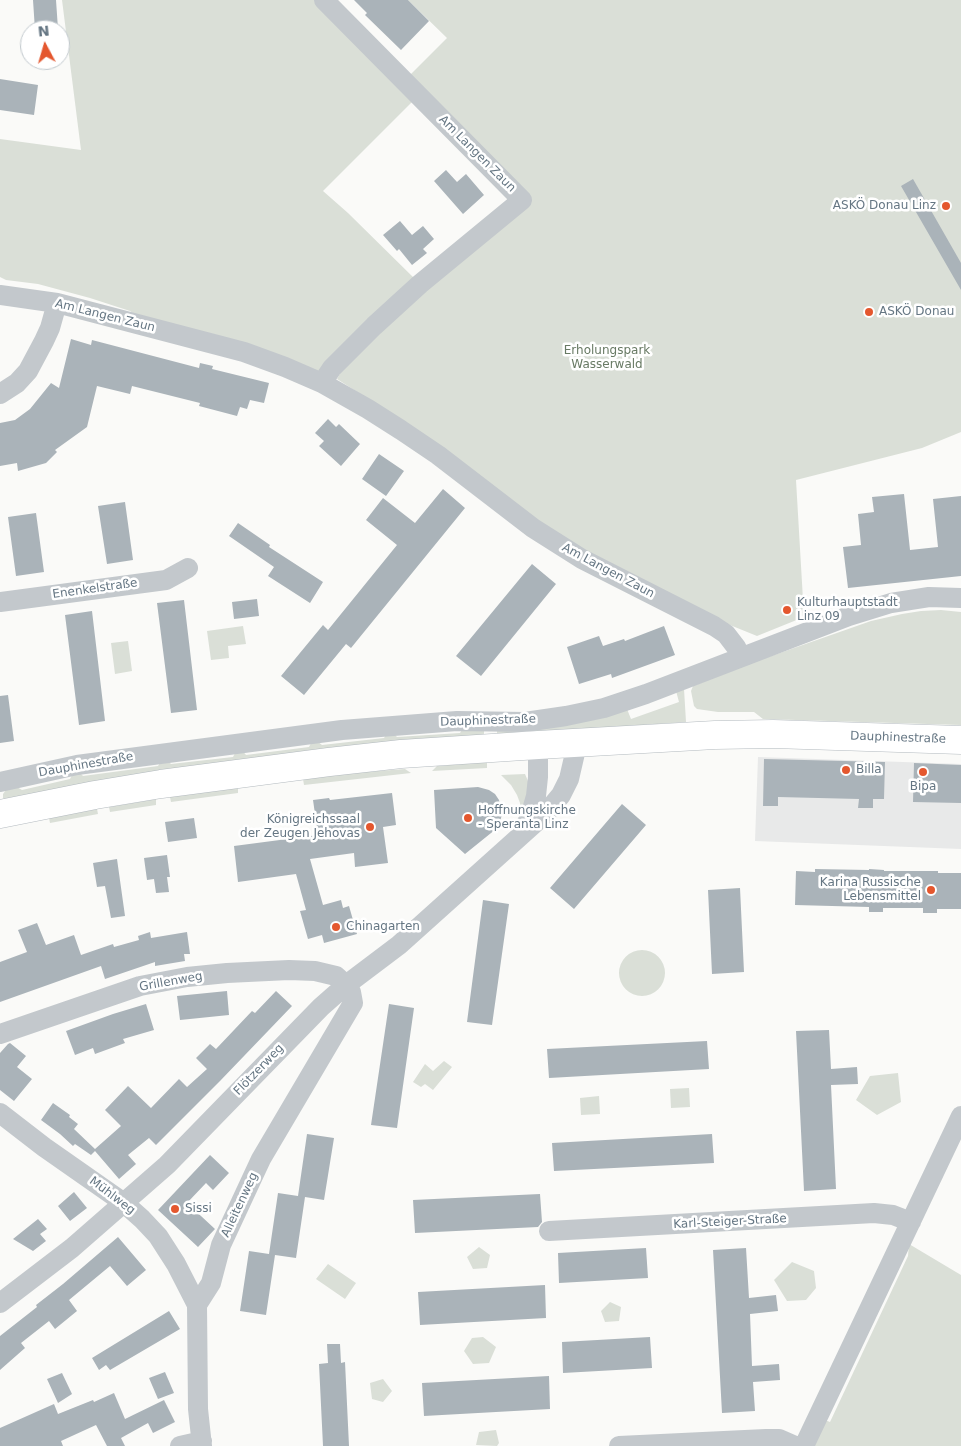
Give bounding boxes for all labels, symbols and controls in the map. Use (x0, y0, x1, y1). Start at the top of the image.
north arrow (20, 20, 70, 70)
text: N (37, 23, 50, 40)
street label: Am Langen Zaun (436, 113, 518, 195)
place label: ASKÖ Donau Linz (833, 199, 936, 213)
marker: ASKÖ Donau Linz (940, 200, 952, 212)
street label: Am Langen Zaun (54, 297, 156, 335)
place label: ASKÖ Donau (879, 305, 954, 319)
marker: ASKÖ Donau (863, 306, 875, 318)
park label: Erholungspark Wasserwald (564, 344, 650, 372)
street label: Am Langen Zaun (559, 541, 657, 601)
street label: Enenkelstraße (52, 576, 138, 602)
place label: Kulturhauptstadt Linz 09 (797, 596, 898, 624)
marker: Kulturhauptstadt Linz 09 (781, 604, 793, 616)
street label: Dauphinestraße (440, 712, 536, 730)
street label: Dauphinestraße (850, 729, 946, 747)
street label: Dauphinestraße (38, 750, 134, 780)
place label: Billa (856, 763, 882, 777)
marker: Billa (840, 764, 852, 776)
marker: Bipa (917, 766, 929, 778)
place label: Bipa (910, 780, 936, 794)
place label: Hoffnungskirche - Speranta Linz (478, 804, 576, 832)
marker: Hoffnungskirche - Speranta Linz (462, 812, 474, 824)
place label: Königreichssaal der Zeugen Jehovas (240, 813, 360, 841)
marker: Königreichssaal der Zeugen Jehovas (364, 821, 376, 833)
place label: Karina Russische Lebensmittel (820, 876, 921, 904)
marker: Karina Russische Lebensmittel (925, 884, 937, 896)
place label: Chinagarten (346, 920, 420, 934)
marker: Chinagarten (330, 921, 342, 933)
street label: Grillenweg (138, 969, 204, 995)
street label: Flötzerweg (231, 1041, 287, 1099)
street label: Alleitenweg (219, 1170, 261, 1240)
street label: Mühlweg (86, 1174, 138, 1218)
place label: Sissi (185, 1202, 212, 1216)
marker: Sissi (169, 1203, 181, 1215)
street label: Karl-Steiger-Straße (673, 1212, 787, 1232)

